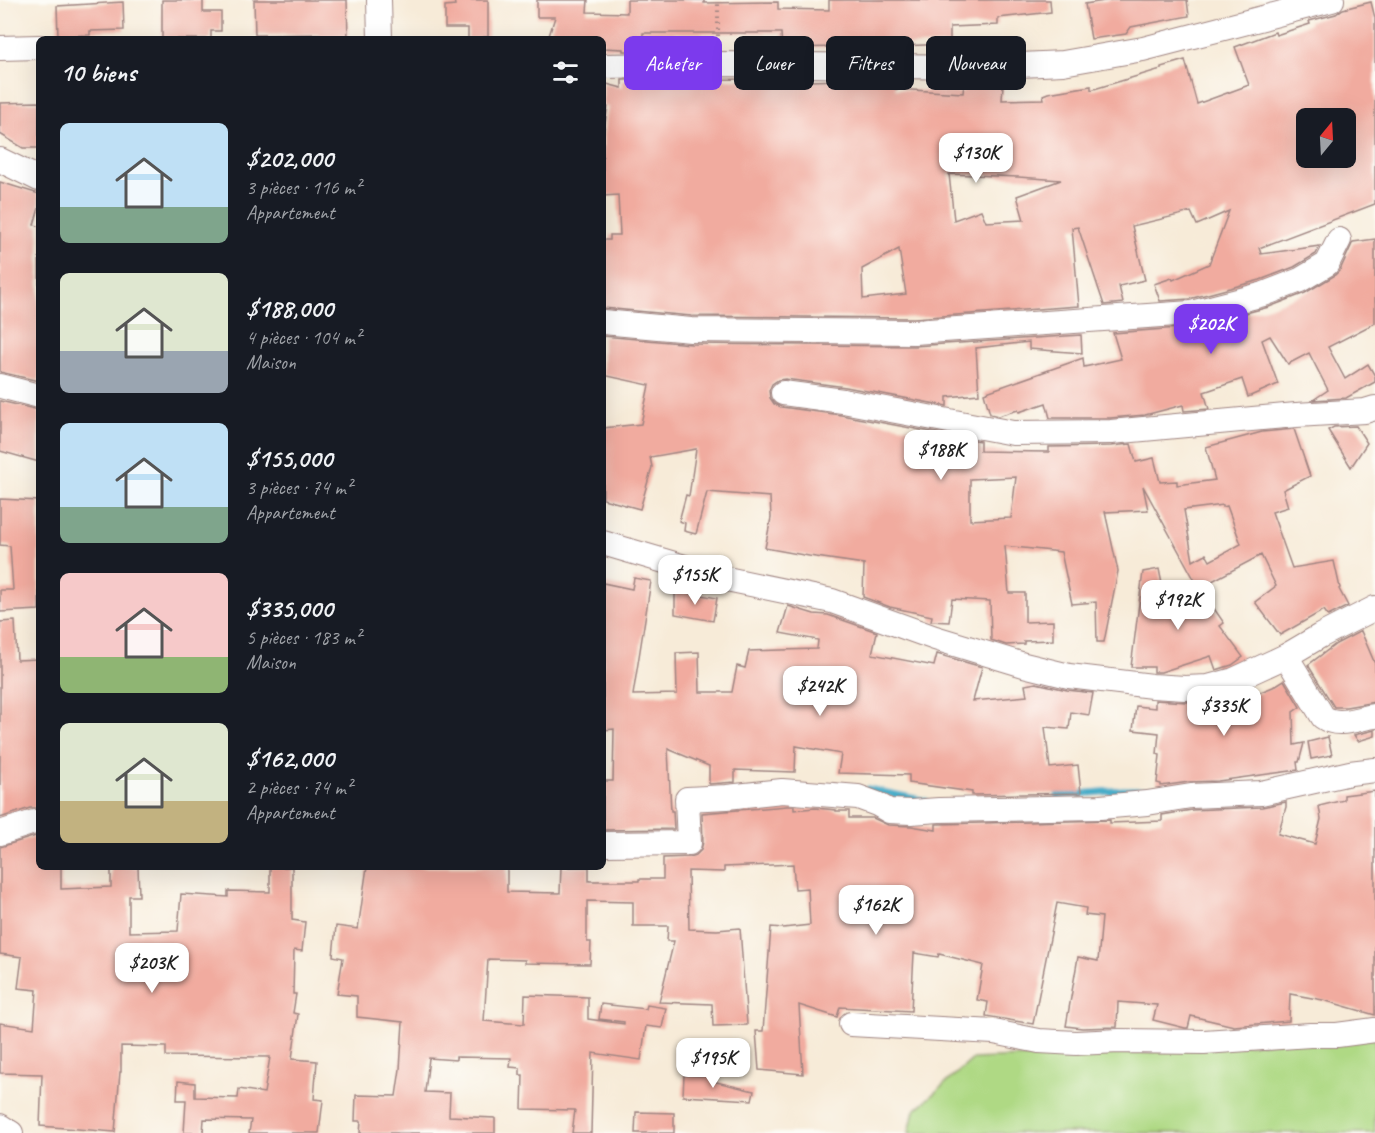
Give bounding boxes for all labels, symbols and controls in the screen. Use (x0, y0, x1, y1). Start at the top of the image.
chip: Acheter (624, 36, 722, 90)
chip: Louer (734, 36, 814, 90)
chip: Filtres (826, 36, 914, 90)
chip: Nouveau (926, 36, 1026, 90)
text: 10 biens (60, 56, 136, 89)
icon: filters (549, 56, 582, 89)
north arrow (1296, 108, 1356, 168)
map controls (1296, 108, 1356, 168)
pin: $130K (934, 133, 1018, 184)
text: $130K (953, 140, 999, 165)
text: $202,000 (246, 142, 333, 175)
icon: home (108, 147, 180, 219)
text: 3 pièces · 116 m² (246, 175, 361, 200)
text: Appartement (246, 200, 335, 225)
text: $188,000 (246, 292, 333, 325)
icon: home (108, 297, 180, 369)
pin: $202K (1169, 304, 1253, 355)
text: $202K (1188, 311, 1234, 336)
text: 4 pièces · 104 m² (246, 325, 361, 350)
text: Maison (246, 350, 296, 375)
pin: $188K (899, 430, 983, 481)
text: $188K (918, 437, 964, 462)
text: $155,000 (246, 442, 332, 475)
icon: home (108, 447, 180, 519)
text: 3 pièces · 74 m² (246, 475, 352, 500)
text: Appartement (246, 500, 335, 525)
pin: $155K (653, 555, 737, 606)
text: $155K (672, 562, 718, 587)
pin: $192K (1136, 580, 1220, 631)
text: $192K (1155, 587, 1201, 612)
text: $335,000 (246, 592, 333, 625)
icon: home (108, 597, 180, 669)
text: 5 pièces · 183 m² (246, 625, 361, 650)
text: Maison (246, 650, 296, 675)
pin: $242K (778, 666, 862, 717)
text: $242K (797, 673, 843, 698)
pin: $335K (1182, 686, 1266, 737)
text: $335K (1201, 693, 1247, 718)
text: $162,000 (246, 742, 334, 775)
icon: home (108, 747, 180, 819)
text: 2 pièces · 74 m² (246, 775, 352, 800)
text: Appartement (246, 800, 335, 825)
pin: $162K (834, 885, 918, 936)
text: $162K (853, 892, 899, 917)
pin: $203K (110, 943, 194, 994)
text: $203K (129, 950, 175, 975)
pin: $195K (671, 1038, 755, 1089)
text: $195K (690, 1045, 736, 1070)

